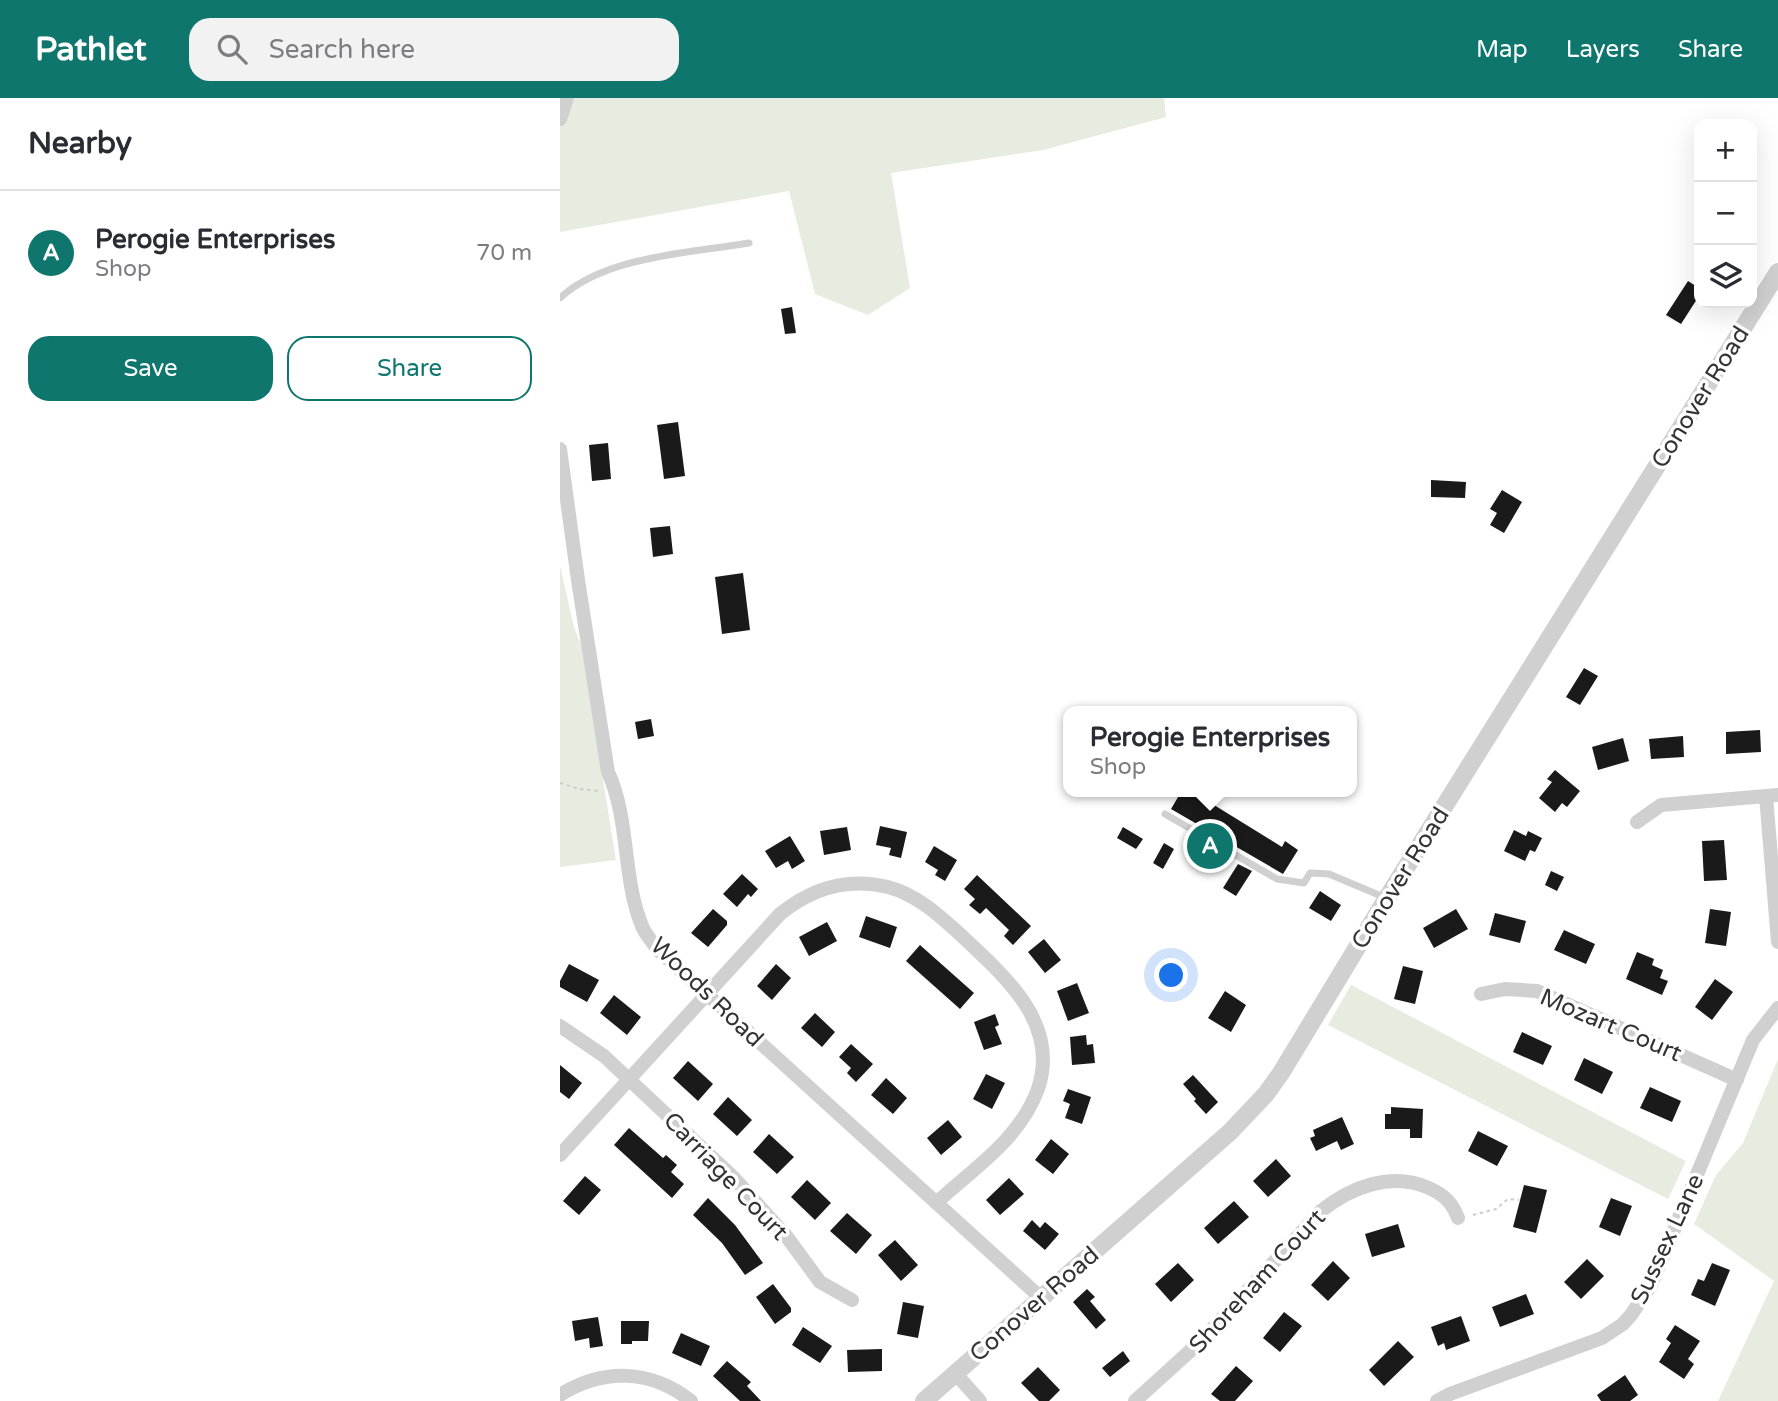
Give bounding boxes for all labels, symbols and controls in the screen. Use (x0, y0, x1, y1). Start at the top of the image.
search box (189, 18, 679, 81)
text: Pathlet (35, 30, 147, 69)
icon: search (213, 30, 251, 68)
text: Search here (269, 34, 415, 65)
text: Map (1476, 35, 1528, 64)
text: Layers (1566, 35, 1640, 64)
text: Share (1678, 35, 1743, 64)
map controls (1694, 119, 1757, 308)
button: + (1694, 119, 1757, 182)
text: Nearby (28, 125, 132, 162)
button: − (1694, 182, 1757, 245)
text: Perogie Enterprises (95, 224, 335, 255)
text: A (42, 239, 60, 267)
text: 70 m (476, 239, 532, 267)
button: layers (1694, 245, 1757, 308)
text: Shop (95, 255, 152, 283)
street label: Conover Road (1645, 321, 1756, 474)
button: Save (28, 336, 273, 401)
button: Share (287, 336, 532, 401)
popup (1063, 706, 1357, 797)
text: Perogie Enterprises (1090, 722, 1330, 753)
text: Shop (1090, 753, 1146, 781)
street label: Conover Road (1345, 802, 1456, 955)
pin: A (1187, 820, 1233, 872)
street label: Woods Road (644, 931, 769, 1053)
your location (1154, 958, 1188, 992)
street label: Mozart Court (1535, 983, 1686, 1068)
street label: Carriage Court (657, 1106, 794, 1246)
street label: Sussex Lane (1625, 1169, 1710, 1309)
street label: Shoreham Court (1183, 1203, 1332, 1359)
street label: Conover Road (964, 1240, 1105, 1368)

